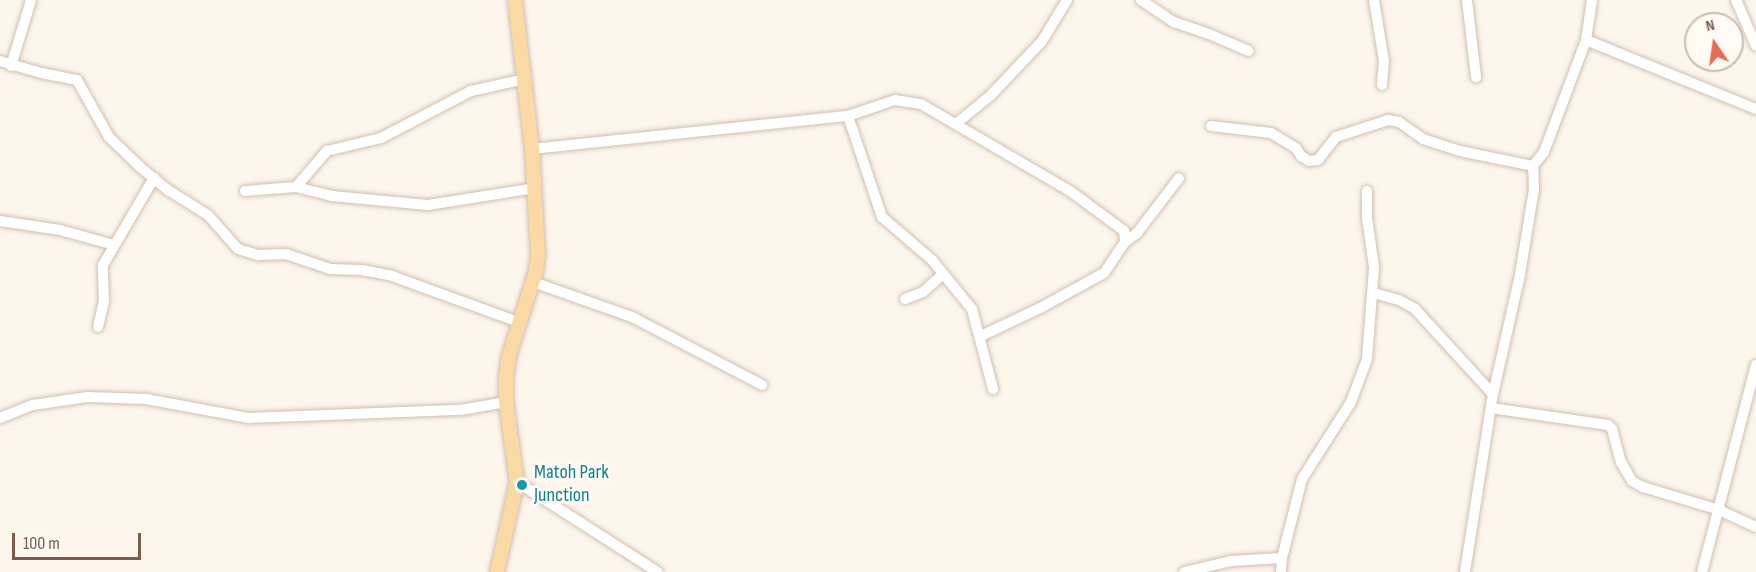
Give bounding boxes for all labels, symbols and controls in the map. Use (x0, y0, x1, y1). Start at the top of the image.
north arrow (1684, 12, 1744, 72)
text: N (1704, 16, 1717, 36)
place label: Matoh Park Junction (534, 461, 609, 508)
marker: Matoh Park Junction (515, 478, 529, 492)
scale bar (15, 521, 144, 559)
text: 100 m (23, 533, 60, 554)

